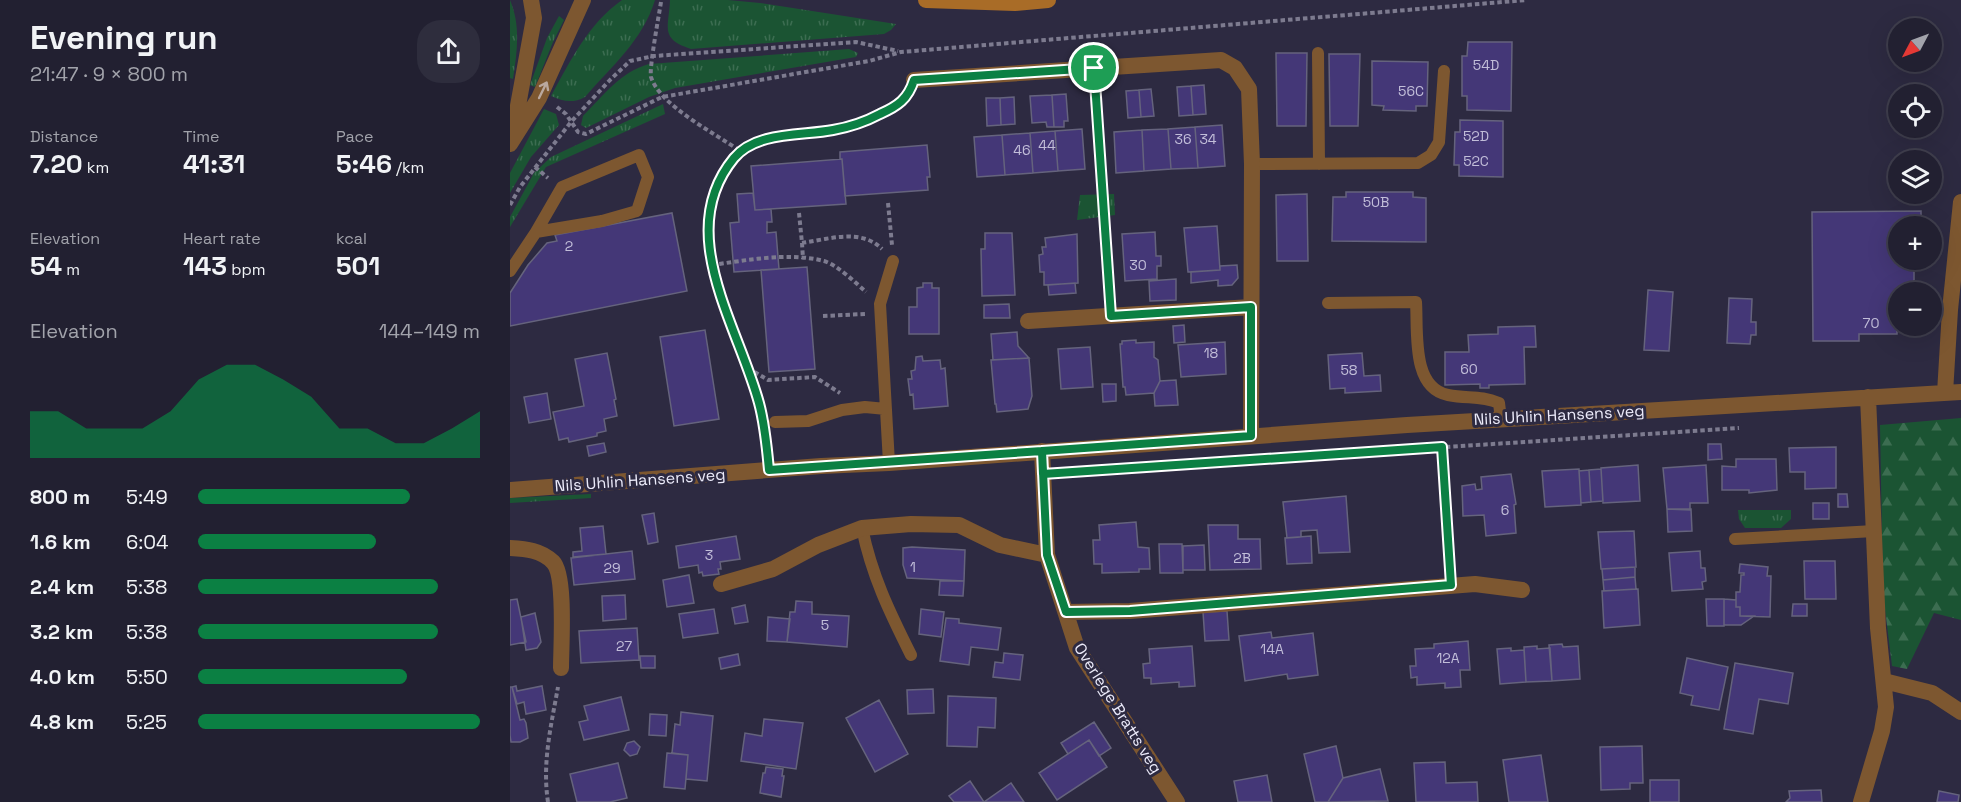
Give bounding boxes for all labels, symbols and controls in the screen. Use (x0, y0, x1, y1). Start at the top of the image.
text: Evening run (30, 17, 218, 59)
north arrow (1888, 18, 1942, 72)
map controls (1888, 18, 1942, 336)
button: share (417, 20, 480, 83)
pin (1068, 42, 1119, 93)
icon: arrive (1077, 51, 1110, 84)
house number: 54D (1473, 56, 1499, 74)
text: 21:47 · 9 × 800 m (30, 61, 188, 87)
one-way arrow (537, 82, 549, 100)
house number: 56C (1398, 82, 1424, 100)
button: locate (1888, 84, 1942, 138)
text: Distance (30, 126, 98, 147)
text: Time (183, 126, 219, 147)
text: Pace (336, 126, 373, 147)
house number: 52D (1463, 127, 1489, 145)
house number: 36 (1174, 130, 1192, 148)
house number: 34 (1199, 130, 1217, 148)
house number: 44 (1038, 136, 1056, 154)
house number: 46 (1013, 141, 1031, 159)
text: 7.20 (30, 147, 83, 181)
text: 41:31 (183, 147, 245, 181)
text: 5:46 (336, 147, 392, 181)
button: layers (1888, 150, 1942, 204)
house number: 52C (1463, 152, 1489, 170)
text: km (83, 157, 109, 178)
text: /km (392, 157, 424, 178)
house number: 50B (1363, 193, 1389, 211)
button: + (1888, 216, 1942, 270)
text: Elevation (30, 228, 100, 249)
text: Heart rate (183, 228, 261, 249)
text: kcal (336, 228, 367, 249)
house number: 2 (565, 237, 573, 255)
text: 54 (30, 249, 62, 283)
text: 143 (183, 249, 227, 283)
text: 501 (336, 249, 380, 283)
house number: 30 (1129, 256, 1147, 274)
text: m (62, 259, 80, 280)
text: bpm (227, 259, 266, 280)
button: − (1888, 282, 1942, 336)
house number: 70 (1863, 314, 1879, 332)
text: Elevation (30, 318, 118, 344)
text: 144–149 m (379, 318, 480, 344)
house number: 18 (1204, 344, 1219, 362)
house number: 60 (1460, 360, 1478, 378)
house number: 58 (1340, 361, 1358, 379)
street label: Nils Uhlin Hansens veg (1473, 400, 1645, 430)
street label: Nils Uhlin Hansens veg (554, 464, 726, 496)
text: 800 m (30, 484, 90, 510)
text: 5:49 (126, 484, 168, 510)
house number: 6 (1501, 501, 1509, 519)
text: 1.6 km (30, 529, 91, 555)
text: 6:04 (126, 529, 169, 555)
house number: 3 (705, 546, 713, 564)
house number: 2B (1233, 549, 1251, 567)
house number: 1 (910, 558, 916, 576)
house number: 29 (604, 559, 620, 577)
text: 2.4 km (30, 574, 94, 600)
text: 5:38 (126, 574, 168, 600)
house number: 5 (821, 616, 829, 634)
text: 3.2 km (30, 619, 93, 645)
text: 5:38 (126, 619, 168, 645)
house number: 27 (616, 637, 632, 655)
street label: Overlege Bratts veg (1069, 639, 1167, 777)
house number: 14A (1260, 640, 1284, 658)
house number: 12A (1436, 649, 1460, 667)
text: 4.0 km (30, 664, 95, 690)
text: 5:50 (126, 664, 168, 690)
text: 4.8 km (30, 709, 94, 735)
text: 5:25 (126, 709, 167, 735)

